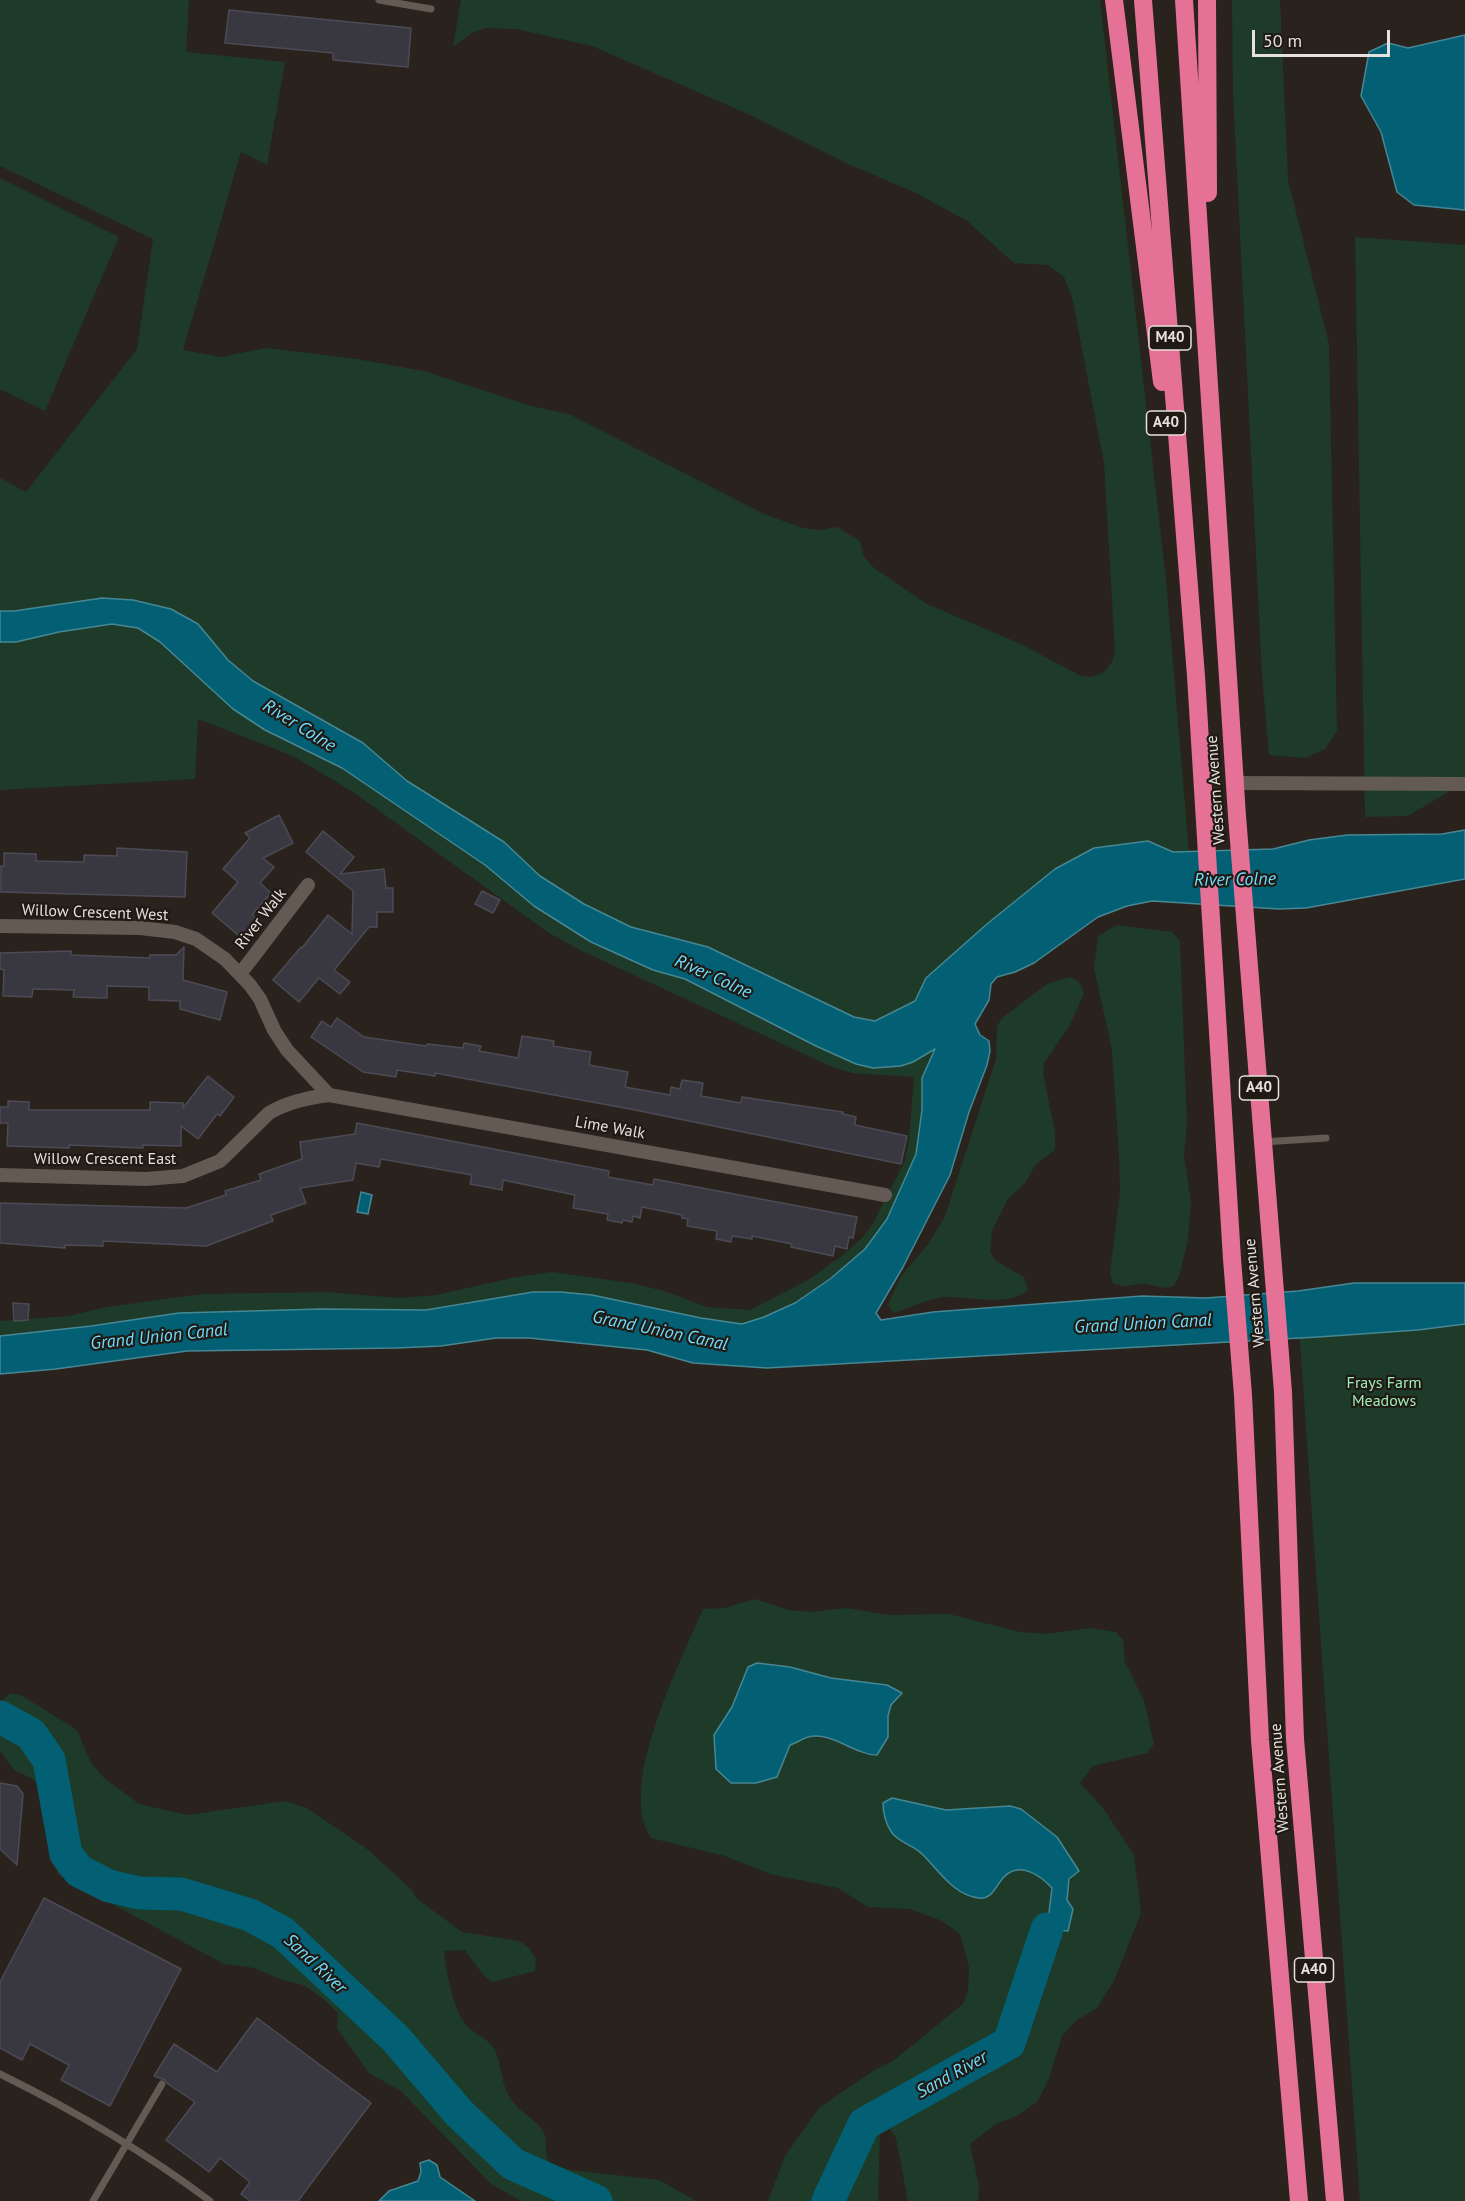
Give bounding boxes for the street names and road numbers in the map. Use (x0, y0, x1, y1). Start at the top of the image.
road number: M40 (1149, 326, 1191, 350)
road number: A40 (1146, 411, 1186, 435)
street label: Western Avenue (1203, 735, 1229, 845)
street label: River Walk (231, 885, 291, 953)
street label: Willow Crescent West (21, 901, 169, 925)
road number: A40 (1240, 1076, 1278, 1100)
street label: Lime Walk (573, 1112, 647, 1144)
street label: Willow Crescent East (34, 1149, 176, 1169)
street label: Western Avenue (1241, 1238, 1269, 1348)
street label: Western Avenue (1267, 1723, 1293, 1833)
road number: A40 (1294, 1958, 1334, 1982)

